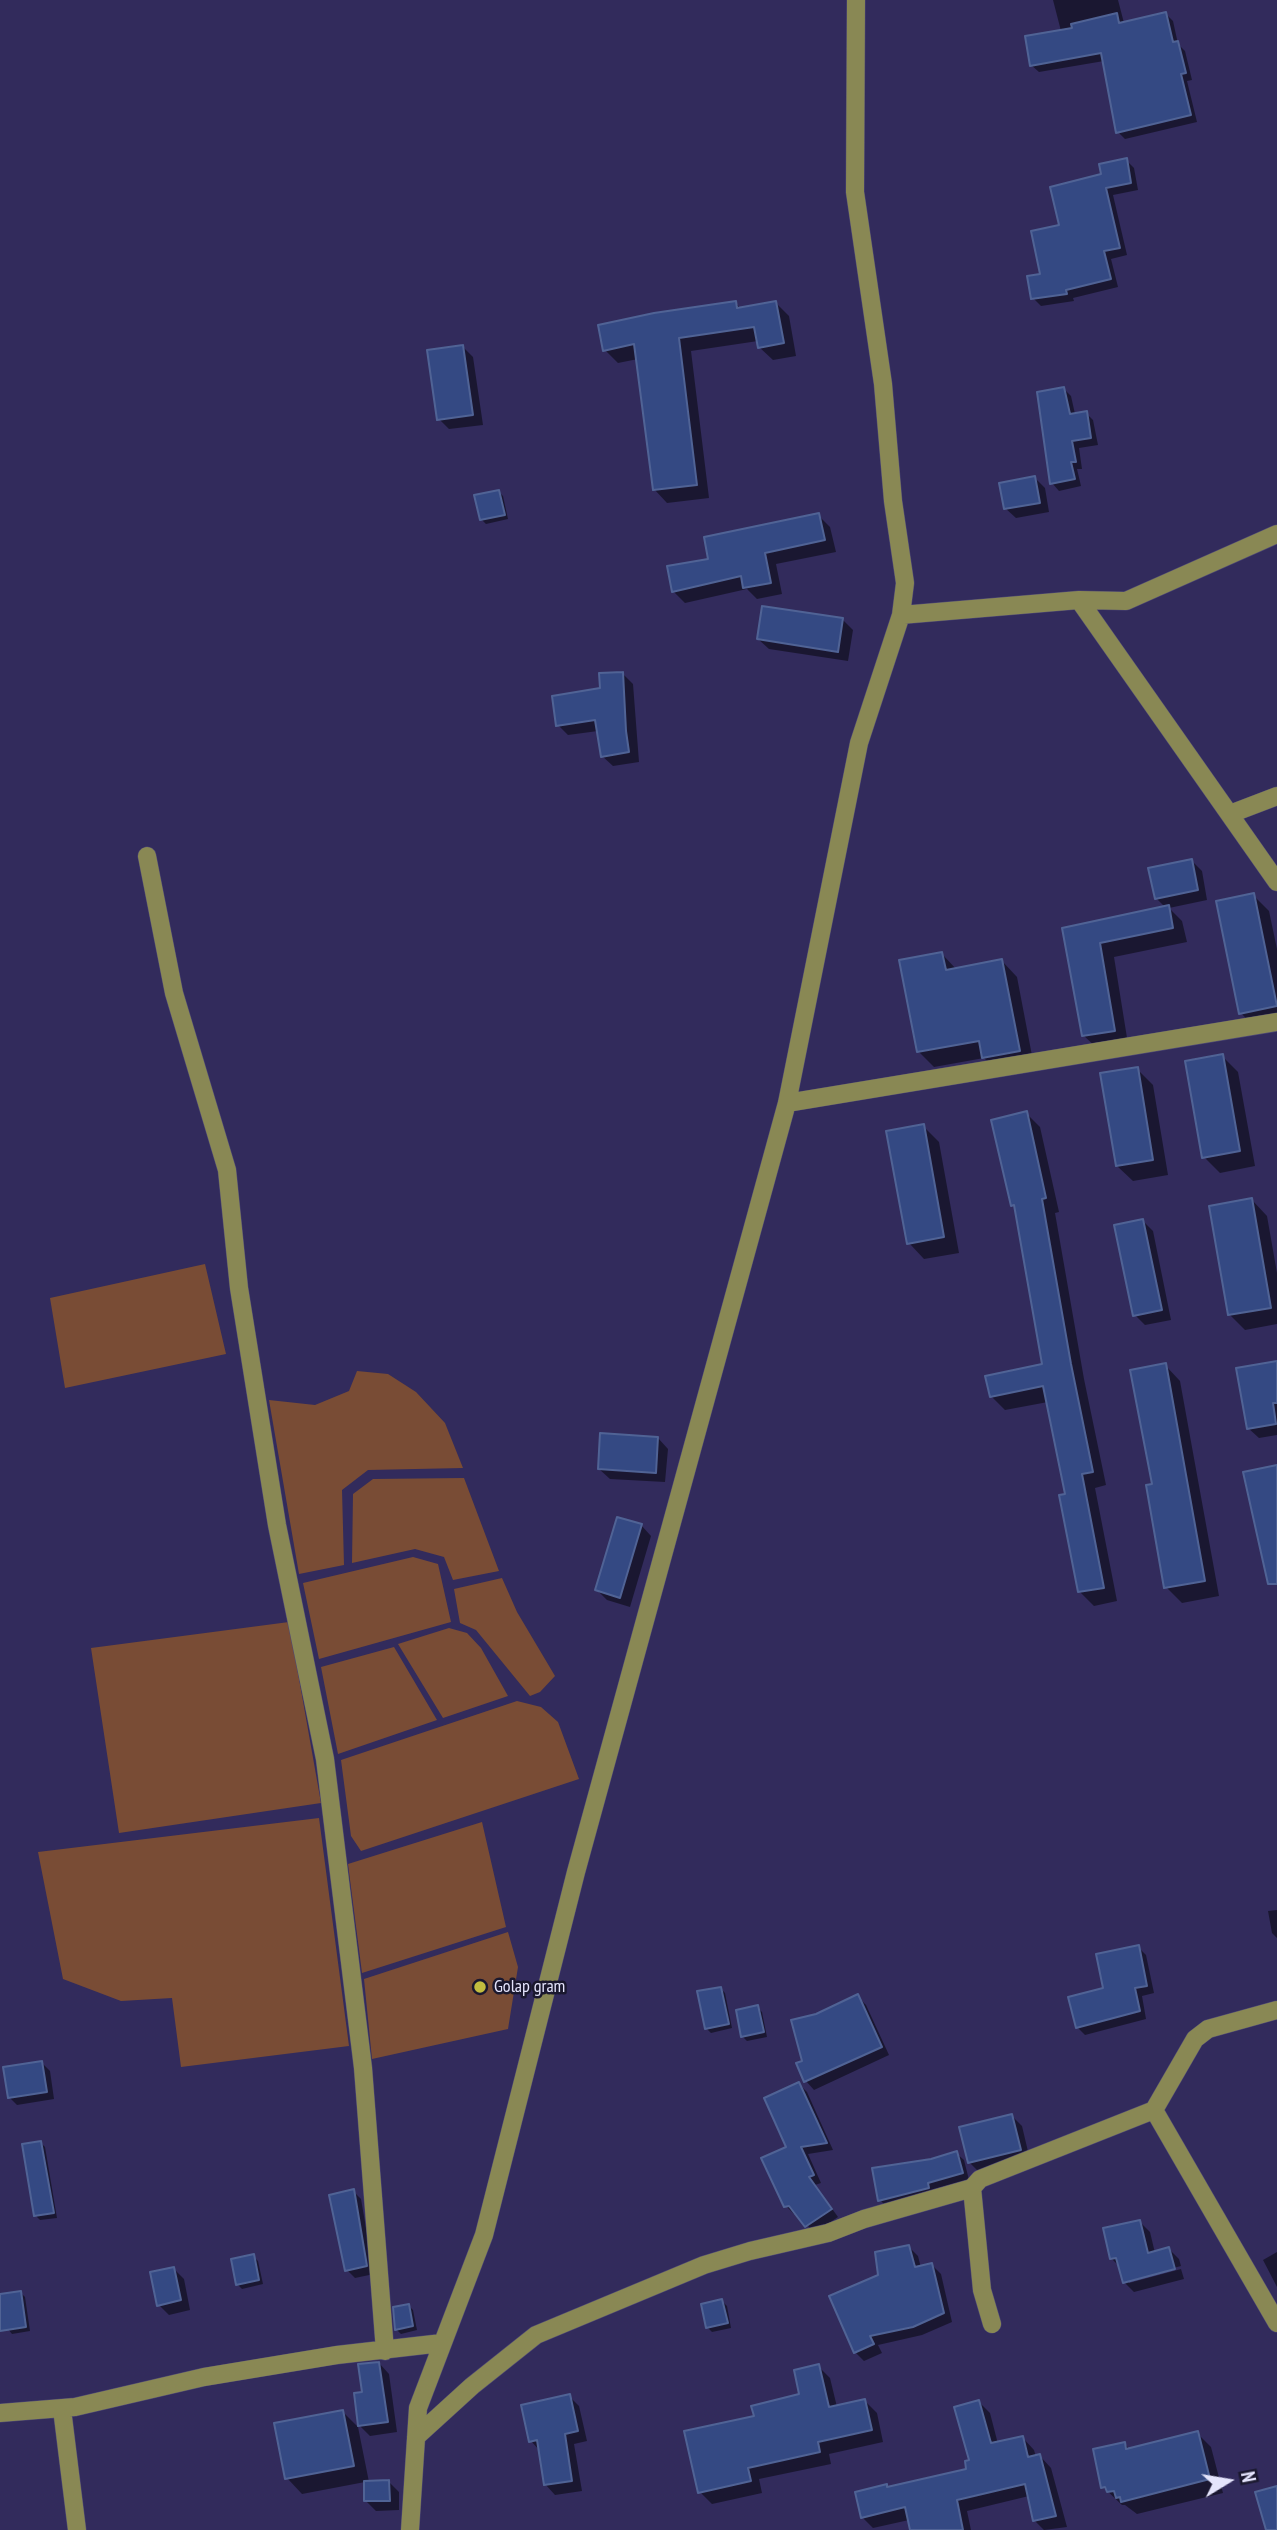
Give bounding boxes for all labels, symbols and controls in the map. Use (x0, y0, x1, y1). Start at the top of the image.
place label: Golap gram (494, 1976, 565, 1998)
marker: Golap gram (472, 1979, 488, 1995)
north arrow (1193, 2446, 1263, 2516)
text: N (1236, 2470, 1261, 2484)

